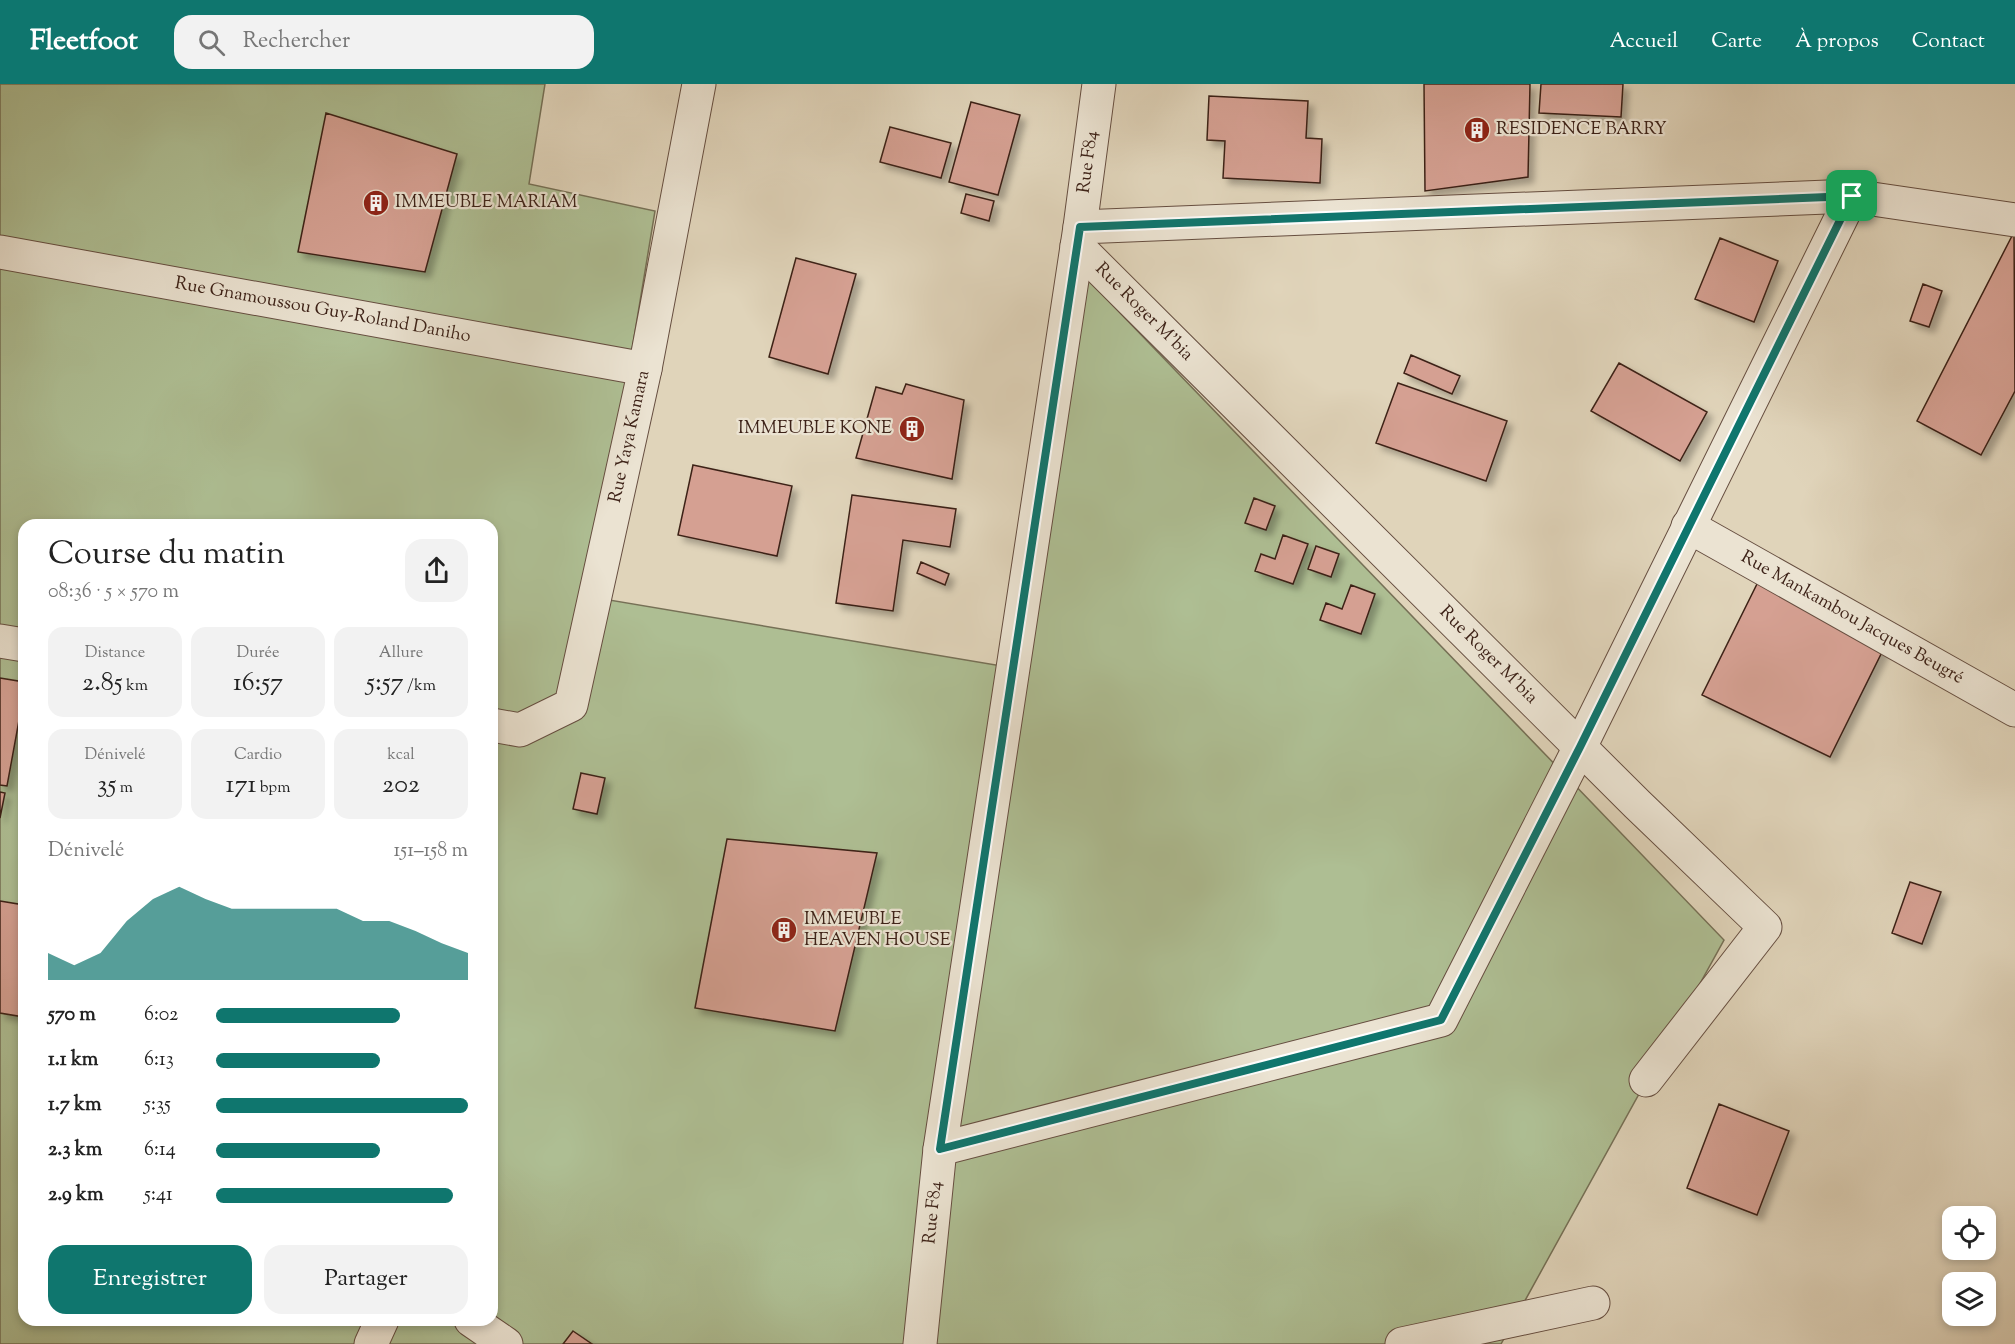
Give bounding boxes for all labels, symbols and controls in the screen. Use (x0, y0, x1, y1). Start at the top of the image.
search box (174, 15, 594, 69)
text: Fleetfoot (30, 22, 138, 62)
icon: search (195, 26, 228, 59)
text: Rechercher (243, 26, 350, 58)
text: Accueil (1610, 27, 1678, 57)
text: Carte (1711, 27, 1762, 57)
text: À propos (1795, 27, 1879, 57)
text: Contact (1912, 27, 1985, 57)
building icon: RESIDENCE BARRY (1462, 115, 1492, 145)
place label: RESIDENCE BARRY (1496, 117, 1667, 143)
street label: Rue F84 (1072, 129, 1106, 195)
pin (1826, 170, 1877, 221)
icon: arrive (1835, 179, 1868, 212)
building icon: IMMEUBLE MARIAM (361, 188, 391, 218)
place label: IMMEUBLE MARIAM (395, 190, 578, 216)
street label: Rue Roger M'bia (1088, 257, 1199, 367)
street label: Rue Gnamoussou Guy-Roland Daniho (173, 271, 473, 350)
street label: Rue Yaya Kamara (603, 368, 657, 505)
building icon: IMMEUBLE KONE (897, 414, 927, 444)
place label: IMMEUBLE KONE (738, 416, 892, 442)
text: Course du matin (48, 531, 285, 579)
button: share (405, 539, 468, 602)
street label: Rue Mankambou Jacques Beugré (1736, 545, 1968, 691)
text: 08:36 · 5 × 570 m (48, 578, 179, 607)
street label: Rue Roger M'bia (1433, 600, 1543, 710)
text: Distance (85, 642, 145, 665)
text: Durée (237, 642, 279, 665)
text: Allure (379, 642, 423, 665)
text: 2.85 (82, 665, 123, 702)
text: 16:57 (233, 665, 283, 702)
text: 5:57 (366, 665, 404, 702)
text: km (123, 675, 148, 698)
text: /km (404, 675, 436, 698)
text: Dénivelé (84, 744, 146, 767)
text: Cardio (234, 744, 282, 767)
text: kcal (387, 744, 415, 767)
text: 35 (97, 767, 116, 804)
text: 171 (226, 767, 256, 804)
text: 202 (382, 767, 420, 804)
text: m (116, 777, 133, 800)
text: bpm (256, 777, 290, 800)
text: Dénivelé (48, 837, 124, 866)
text: 151–158 m (394, 837, 468, 866)
place label: IMMEUBLE HEAVEN HOUSE (804, 907, 951, 954)
building icon: IMMEUBLE HEAVEN HOUSE (769, 915, 799, 945)
text: 570 m (48, 1001, 96, 1030)
text: 6:02 (144, 1001, 178, 1030)
text: 1.1 km (48, 1046, 98, 1075)
text: 6:13 (144, 1046, 174, 1075)
text: 1.7 km (48, 1091, 102, 1120)
text: 5:35 (144, 1091, 171, 1120)
text: 2.3 km (48, 1136, 102, 1165)
text: 6:14 (144, 1136, 176, 1165)
street label: Rue F84 (917, 1180, 950, 1245)
text: 2.9 km (48, 1181, 103, 1210)
text: 5:41 (144, 1181, 173, 1210)
map controls (1942, 1206, 1996, 1326)
button: locate (1942, 1206, 1996, 1260)
button: Enregistrer (48, 1245, 252, 1314)
button: Partager (264, 1245, 468, 1314)
button: layers (1942, 1272, 1996, 1326)

